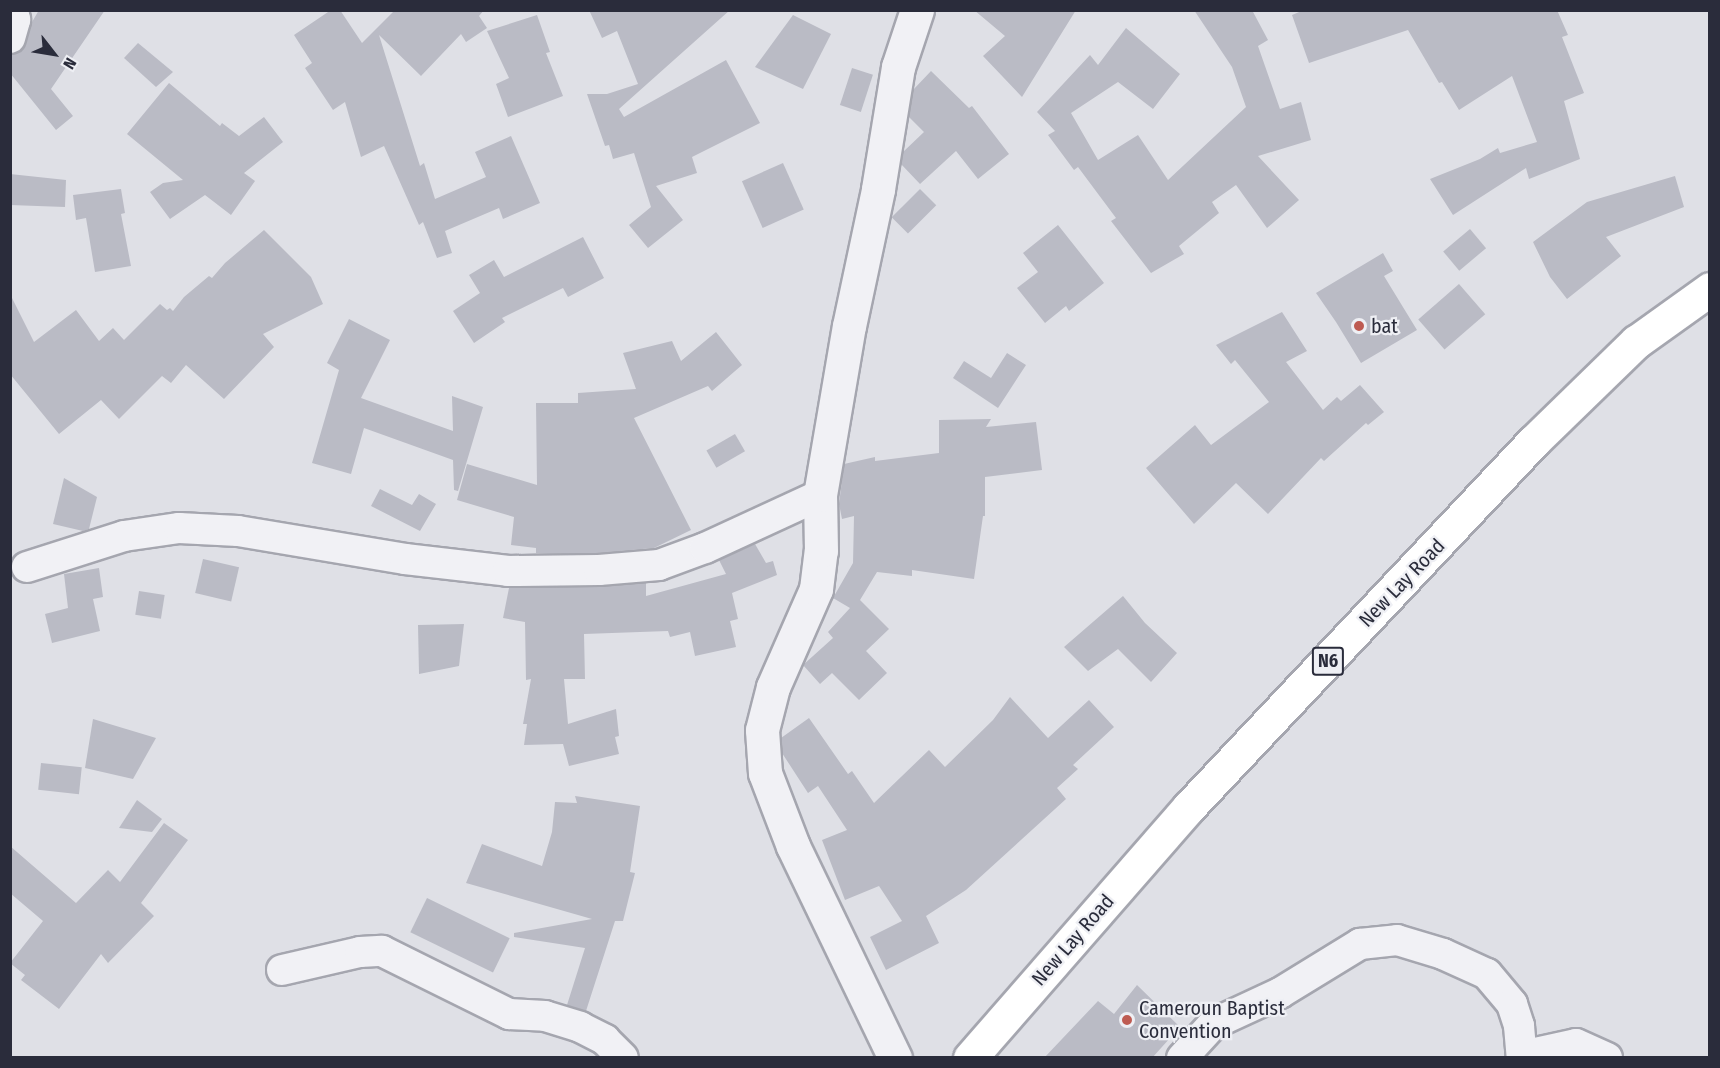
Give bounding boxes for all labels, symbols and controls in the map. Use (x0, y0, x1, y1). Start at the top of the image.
north arrow (24, 24, 84, 84)
text: N (59, 55, 80, 73)
place label: bat (1371, 314, 1398, 338)
marker: bat (1352, 319, 1366, 333)
street label: New Lay Road (1354, 534, 1450, 632)
road number: N6 (1312, 646, 1344, 676)
street label: New Lay Road (1027, 889, 1119, 991)
place label: Cameroun Baptist Convention (1139, 996, 1285, 1043)
marker: Cameroun Baptist Convention (1120, 1013, 1134, 1027)

